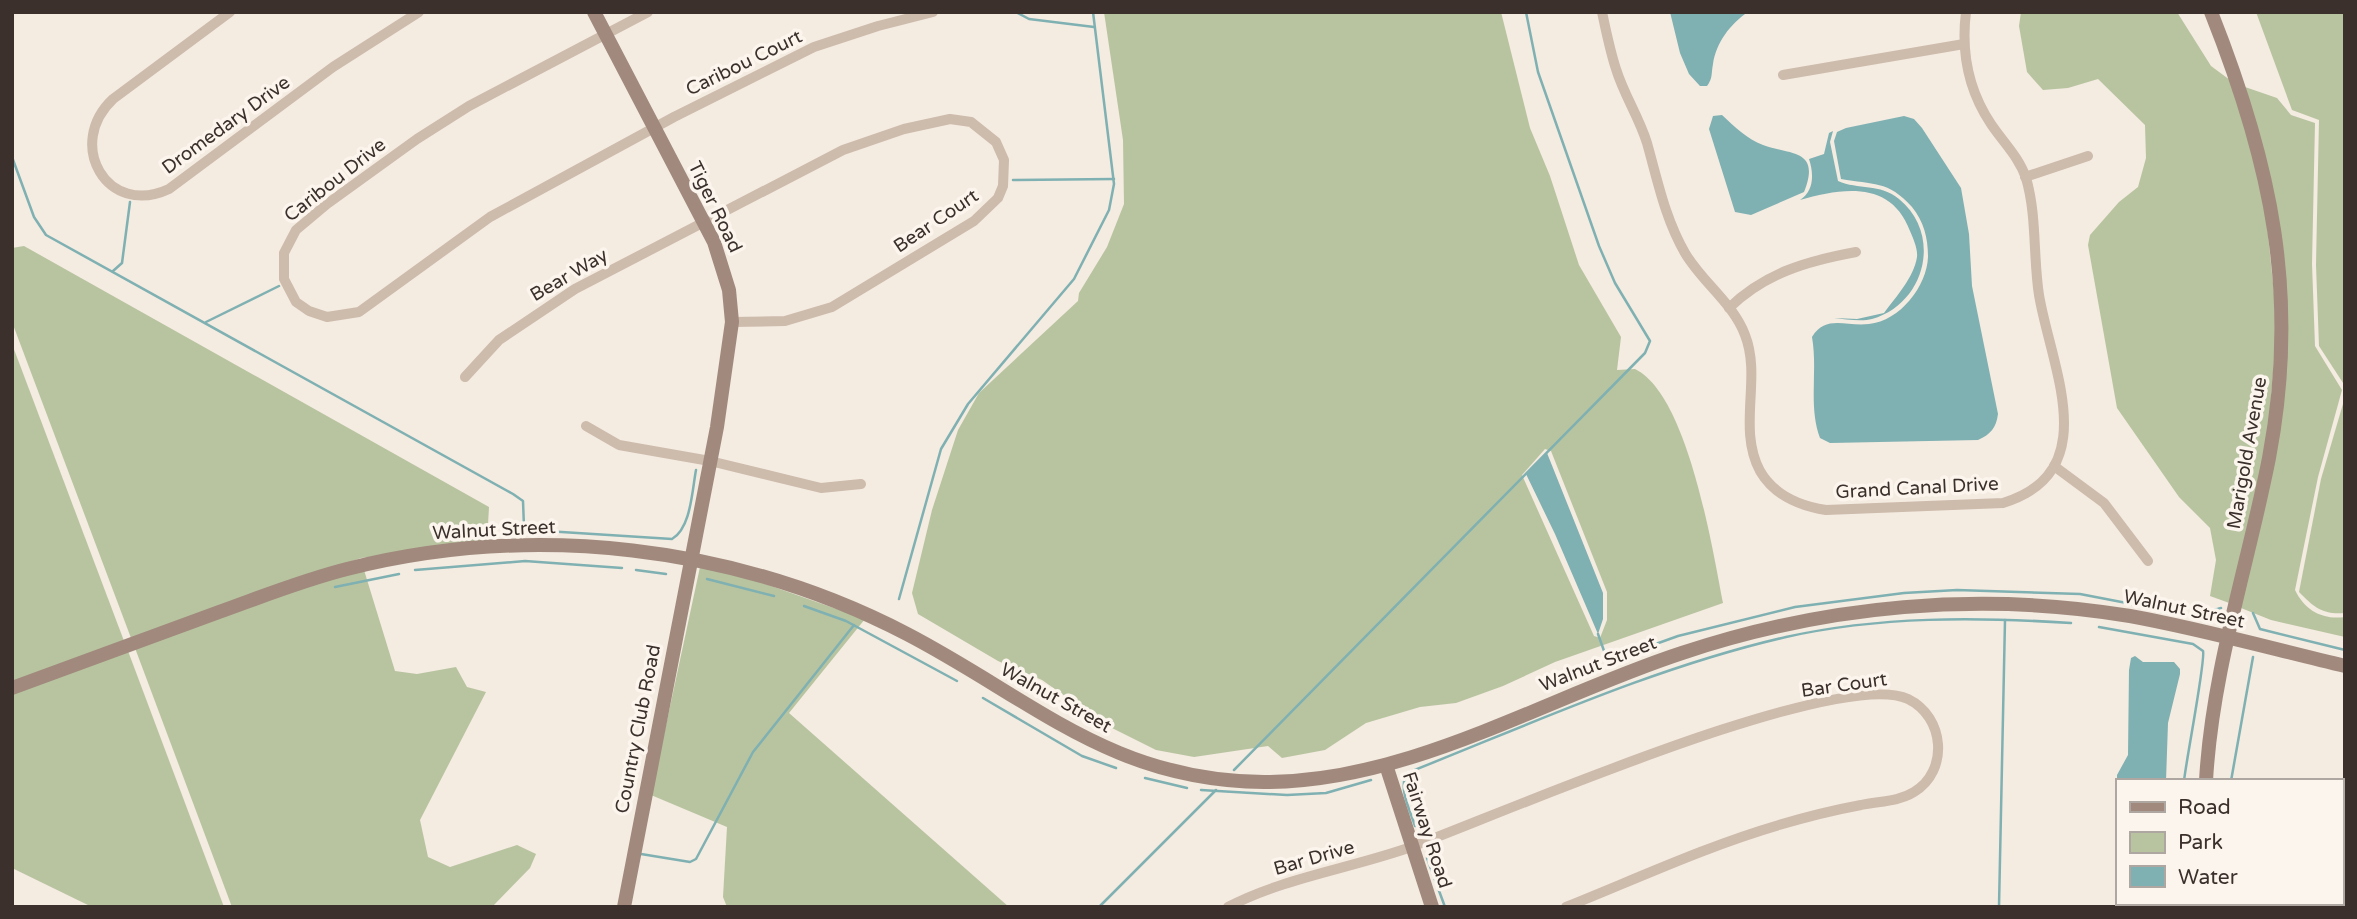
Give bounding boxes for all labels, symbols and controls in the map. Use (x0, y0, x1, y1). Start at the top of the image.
street label: Caribou Court (682, 25, 806, 101)
street label: Dromedary Drive (158, 71, 294, 179)
street label: Caribou Drive (280, 134, 390, 226)
street label: Tiger Road (683, 158, 747, 256)
street label: Bear Court (890, 185, 982, 257)
street label: Bear Way (526, 244, 612, 306)
street label: Marigold Avenue (2223, 375, 2271, 531)
street label: Grand Canal Drive (1835, 473, 1999, 503)
street label: Walnut Street (432, 516, 556, 544)
street label: Walnut Street (2121, 585, 2247, 633)
street label: Walnut Street (1536, 632, 1660, 696)
street label: Country Club Road (611, 643, 665, 815)
street label: Walnut Street (997, 658, 1115, 738)
street label: Bar Court (1800, 668, 1888, 702)
street label: Fairway Road (1398, 769, 1456, 891)
legend (2116, 779, 2343, 905)
text: Road (2178, 795, 2231, 820)
text: Park (2178, 830, 2223, 855)
street label: Bar Drive (1271, 836, 1357, 880)
text: Water (2178, 865, 2238, 890)

